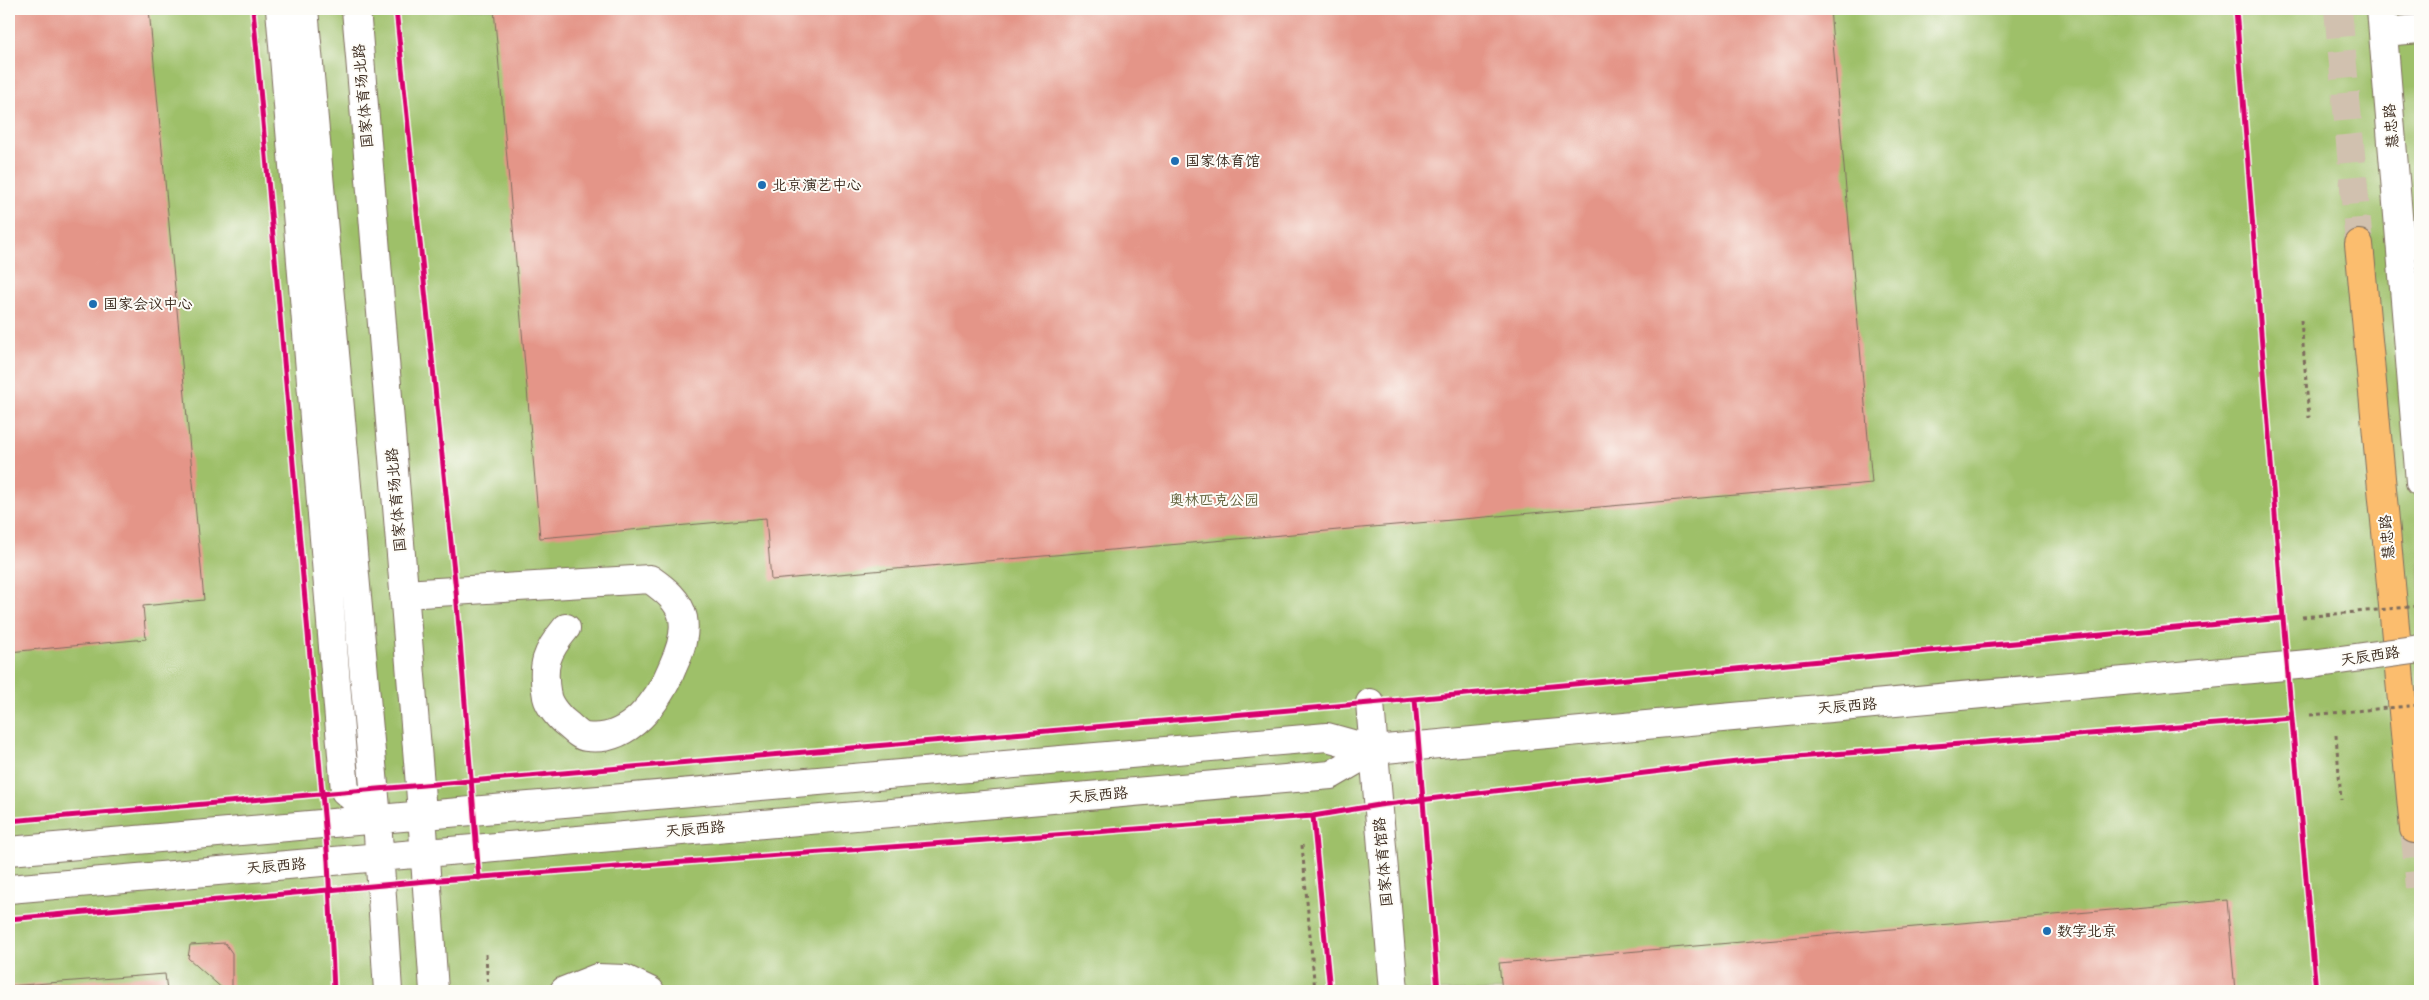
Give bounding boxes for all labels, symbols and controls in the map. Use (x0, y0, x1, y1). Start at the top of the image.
street label: 国家体育场北路 (345, 43, 381, 149)
street label: 慧忠路 (2376, 102, 2406, 150)
place label: 国家体育馆 (1185, 148, 1260, 174)
marker: 国家体育馆 (1169, 155, 1181, 167)
place label: 北京演艺中心 (772, 172, 862, 198)
marker: 北京演艺中心 (756, 179, 768, 191)
place label: 国家会议中心 (103, 291, 193, 317)
marker: 国家会议中心 (87, 298, 99, 310)
street label: 国家体育场北路 (378, 447, 414, 553)
park label: 奥林匹克公园 (1169, 487, 1259, 513)
street label: 慧忠路 (2372, 513, 2402, 561)
street label: 天辰西路 (2338, 639, 2402, 673)
street label: 天辰西路 (1816, 690, 1878, 722)
street label: 天辰西路 (1067, 779, 1129, 811)
street label: 天辰西路 (664, 813, 726, 845)
street label: 国家体育馆路 (1366, 816, 1400, 908)
street label: 天辰西路 (245, 850, 307, 882)
place label: 数字北京 (2057, 918, 2117, 944)
marker: 数字北京 (2041, 925, 2053, 937)

